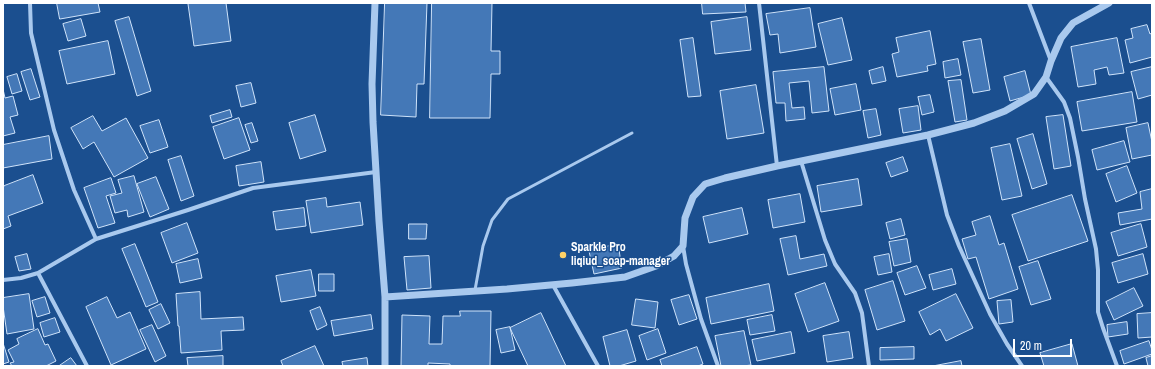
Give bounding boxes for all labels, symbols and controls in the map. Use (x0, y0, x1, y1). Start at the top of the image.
place label: Sparkle Pro liqiud_soap-manager (571, 241, 670, 269)
marker: Sparkle Pro liqiud_soap-manager (558, 250, 568, 260)
scale bar (1015, 331, 1074, 357)
text: 20 m (1020, 338, 1042, 354)

